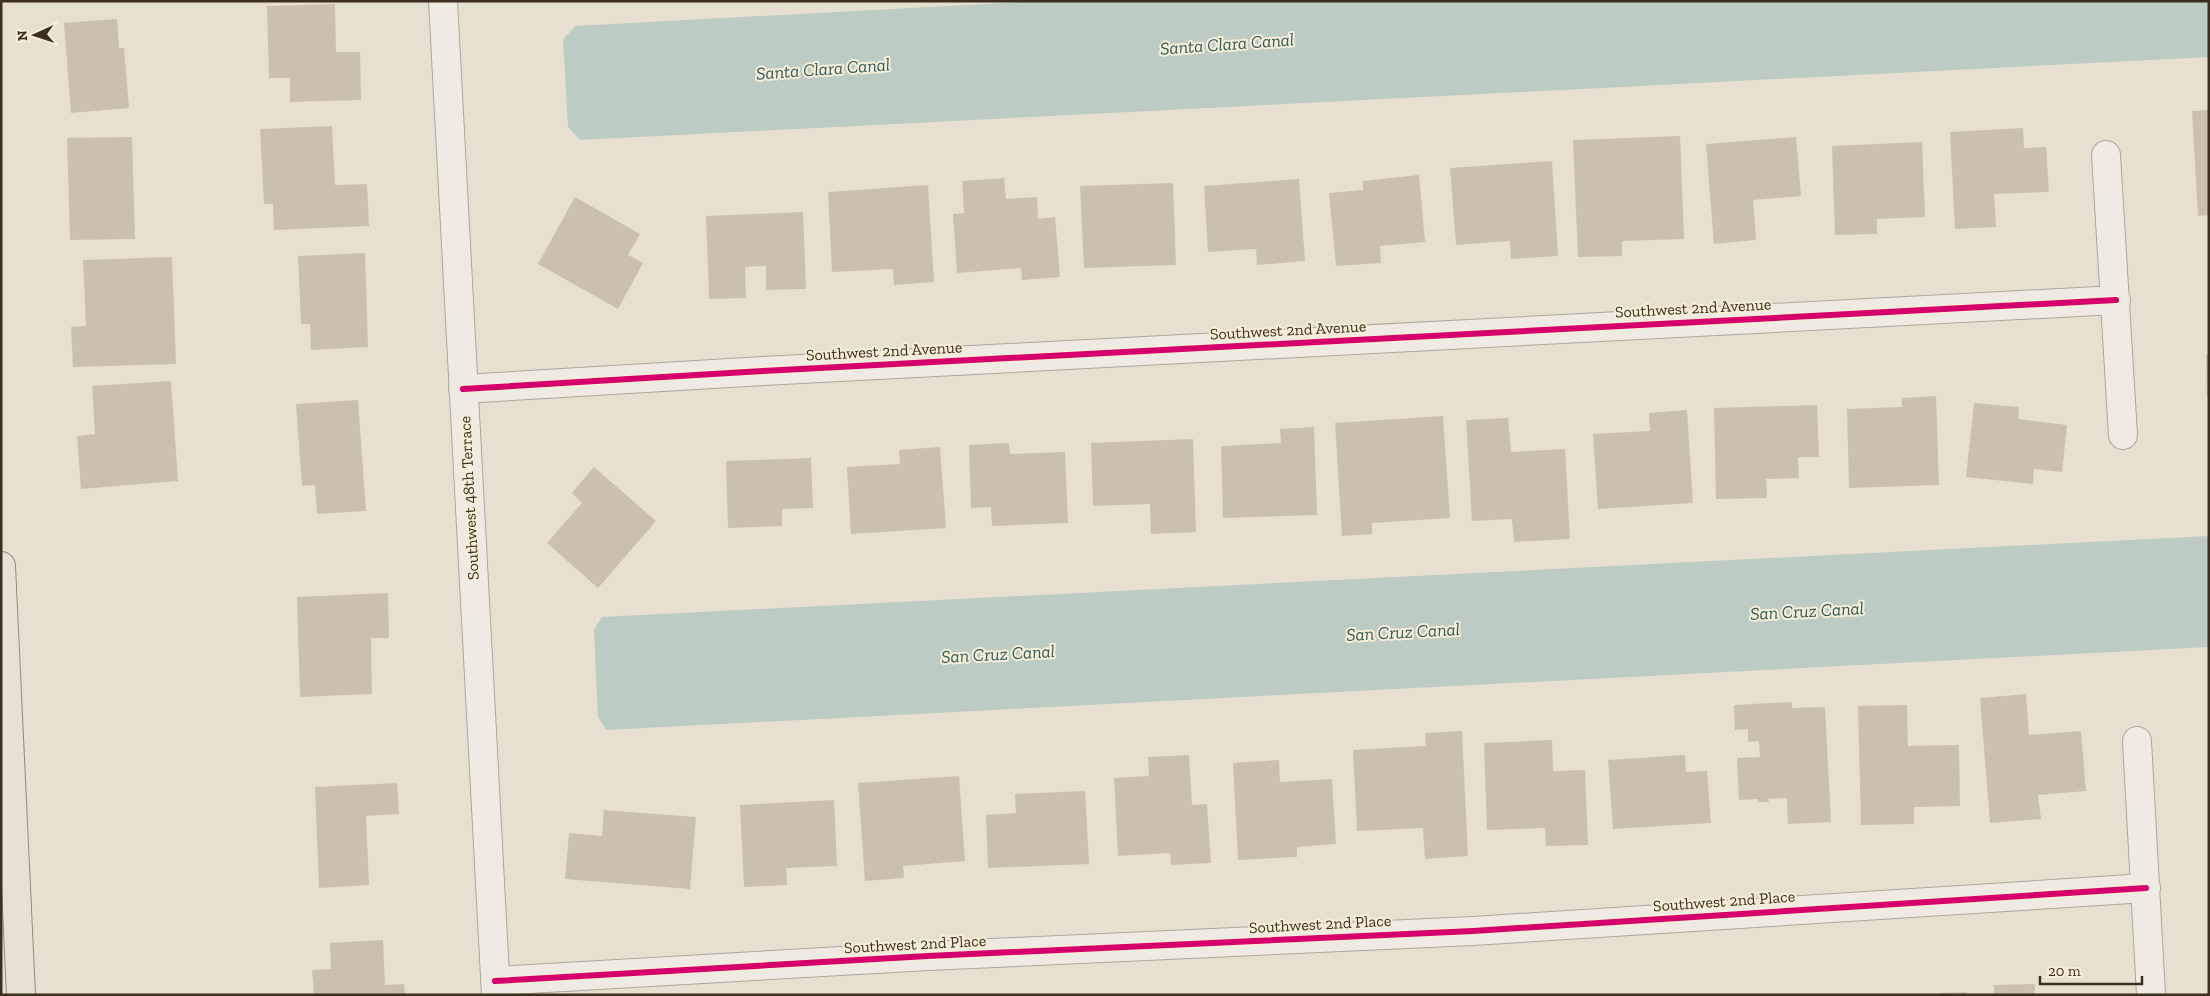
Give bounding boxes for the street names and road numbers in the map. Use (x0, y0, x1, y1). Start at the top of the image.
street label: Southwest 2nd Avenue (1614, 294, 1772, 322)
street label: Southwest 2nd Avenue (1209, 316, 1367, 344)
street label: Southwest 2nd Avenue (805, 337, 963, 365)
street label: Southwest 48th Terrace (455, 415, 483, 581)
street label: Southwest 2nd Place (1652, 887, 1796, 915)
street label: Southwest 2nd Place (1248, 911, 1392, 937)
street label: Southwest 2nd Place (843, 931, 987, 957)

